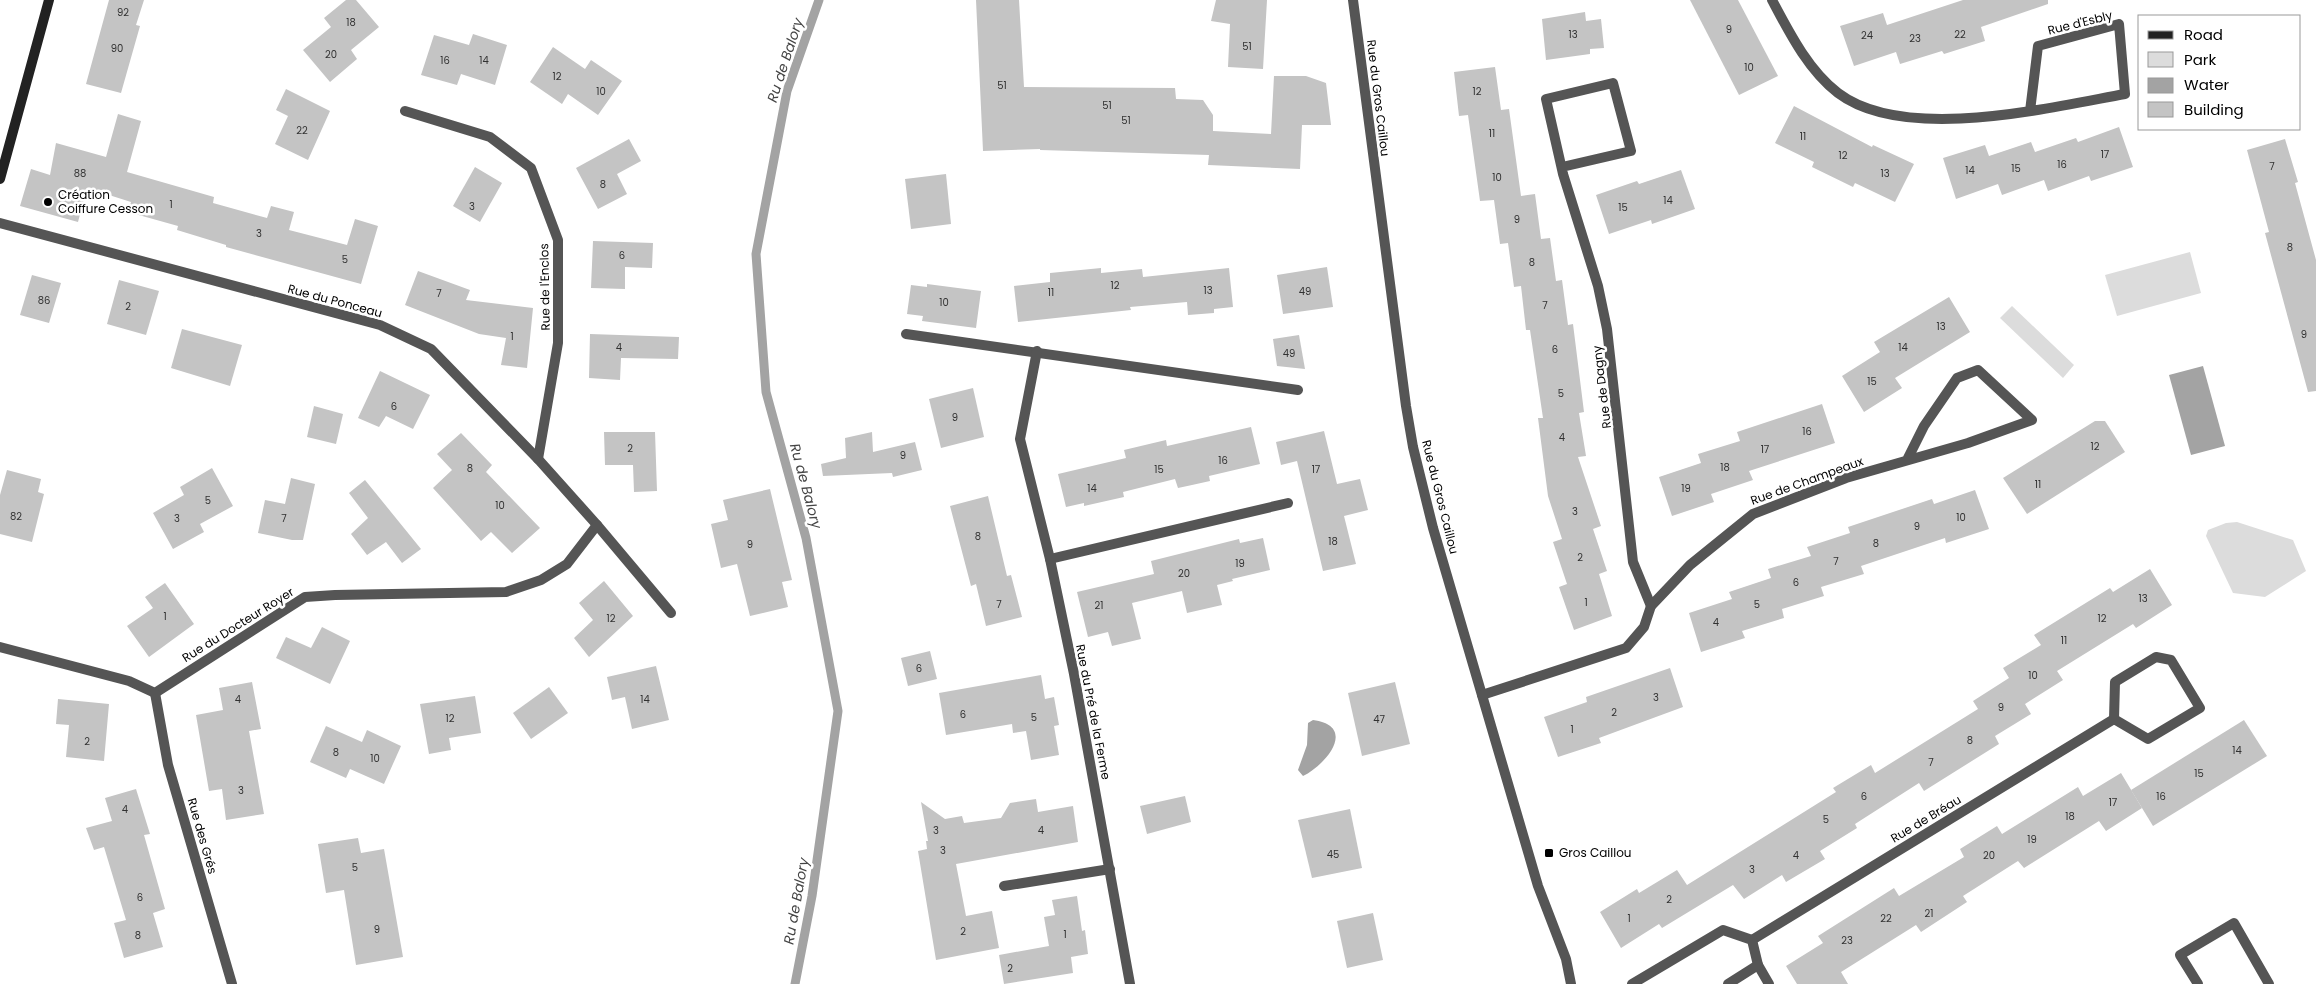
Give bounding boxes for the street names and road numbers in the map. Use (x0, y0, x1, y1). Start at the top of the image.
street label: Rue d'Esbly (2046, 6, 2114, 39)
street label: Rue du Gros Caillou (1363, 39, 1394, 157)
street label: Rue de l'Enclos (535, 243, 554, 331)
street label: Rue du Ponceau (286, 280, 384, 321)
street label: Rue de Dagny (1588, 344, 1615, 430)
street label: Rue du Gros Caillou (1418, 438, 1463, 556)
street label: Rue de Champeaux (1748, 452, 1866, 509)
street label: Rue du Docteur Royer (179, 583, 297, 666)
street label: Rue du Pré de la Ferme (1072, 643, 1115, 781)
street label: Rue de Bréau (1887, 791, 1964, 846)
street label: Rue des Grés (184, 796, 221, 876)

